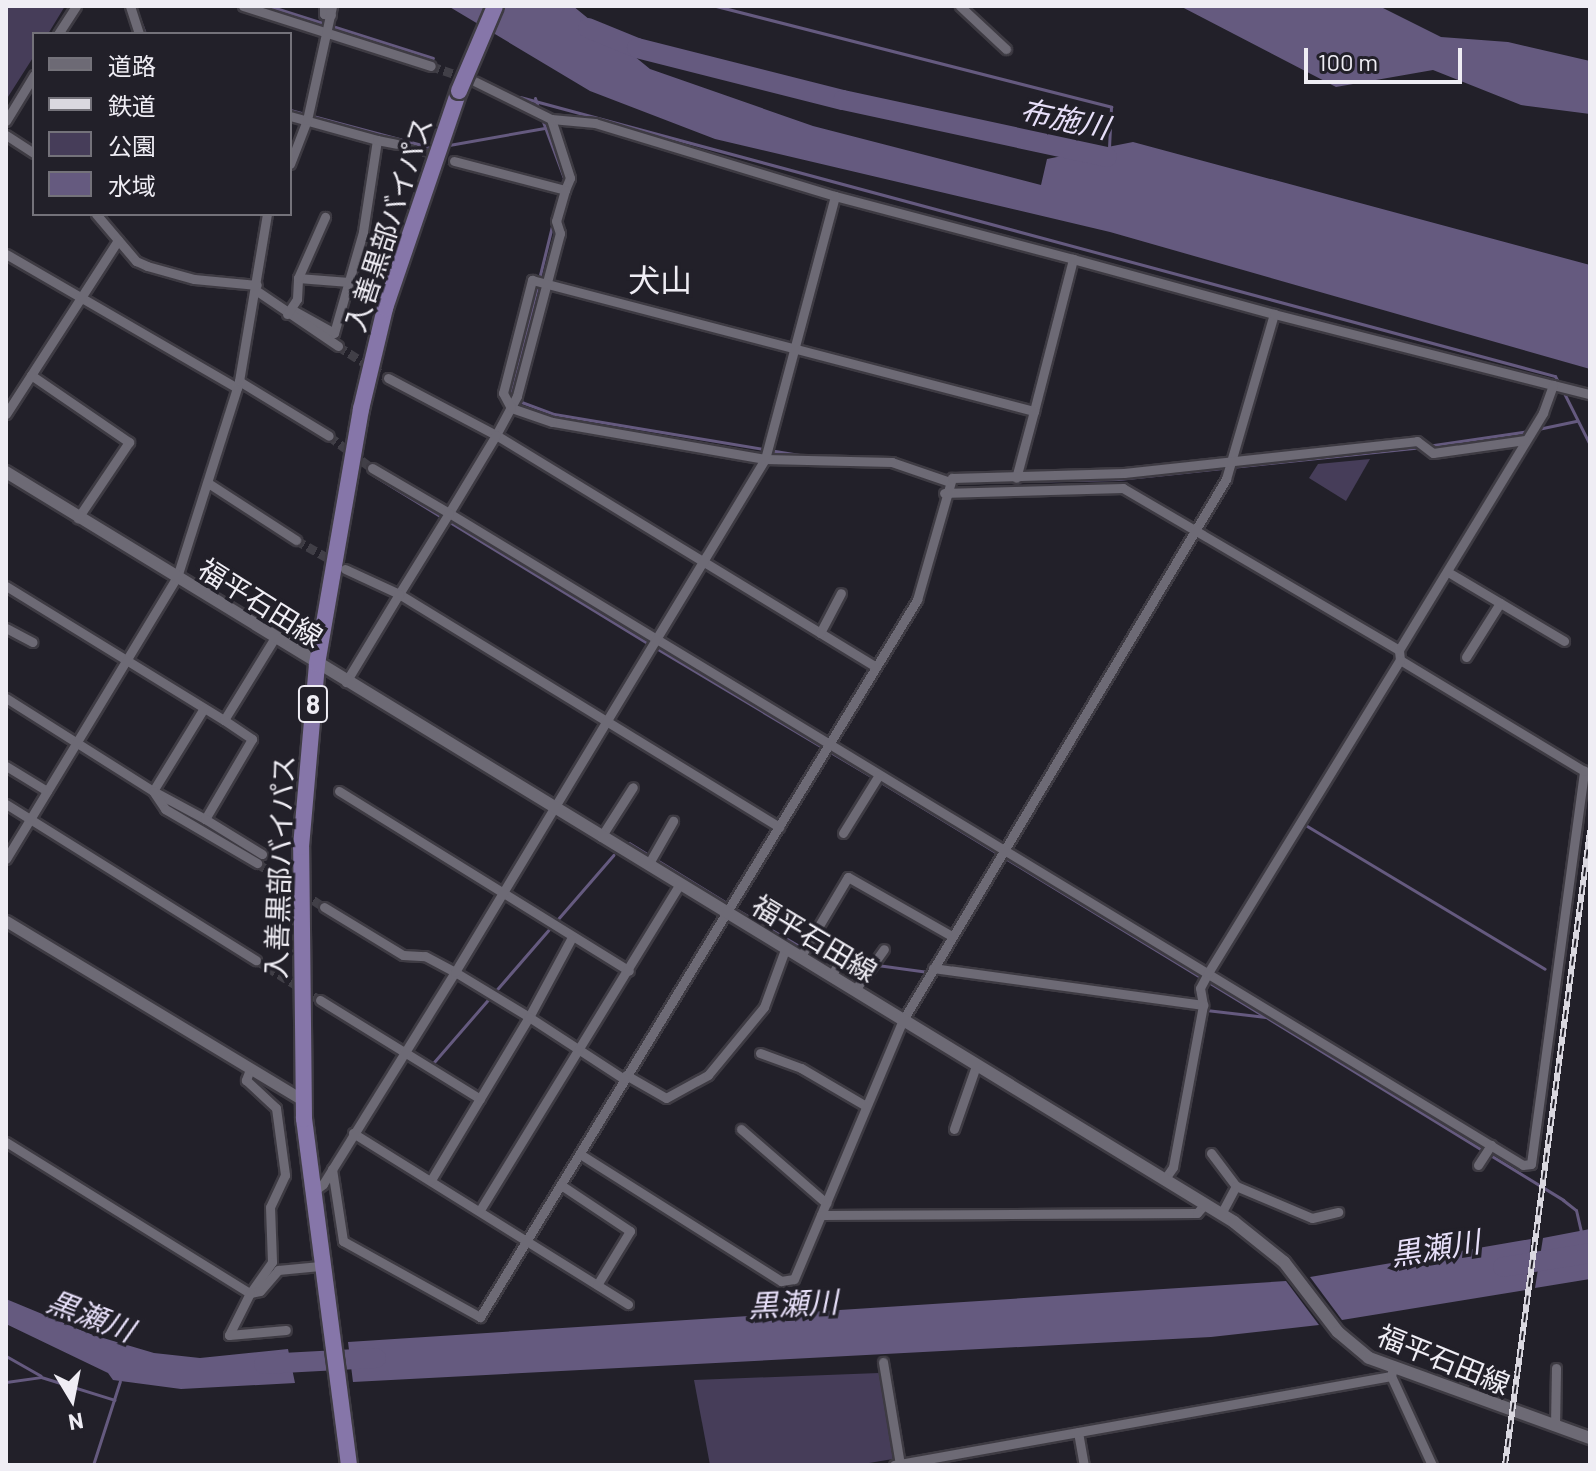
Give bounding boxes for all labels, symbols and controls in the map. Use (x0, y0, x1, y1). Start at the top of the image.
legend (32, 32, 292, 216)
scale bar (1308, 32, 1466, 82)
text: 100 m (1318, 47, 1378, 76)
text: 道路 (108, 51, 156, 80)
text: 鉄道 (108, 91, 156, 120)
water label: 布施川 (1017, 91, 1113, 145)
street label: 入善黒部バイパス (337, 112, 439, 336)
text: 公園 (108, 131, 156, 160)
text: 水域 (108, 171, 156, 200)
district label: 犬山 (628, 260, 692, 298)
street label: 福平石田線 (193, 551, 329, 653)
road number: 8 (297, 682, 329, 726)
street label: 入善黒部バイパス (258, 754, 300, 980)
street label: 福平石田線 (746, 888, 884, 988)
water label: 黒瀬川 (1388, 1222, 1482, 1272)
water label: 黒瀬川 (43, 1282, 139, 1348)
water label: 黒瀬川 (747, 1283, 839, 1323)
street label: 福平石田線 (1373, 1317, 1515, 1401)
north arrow (32, 1359, 112, 1439)
text: N (67, 1409, 86, 1437)

